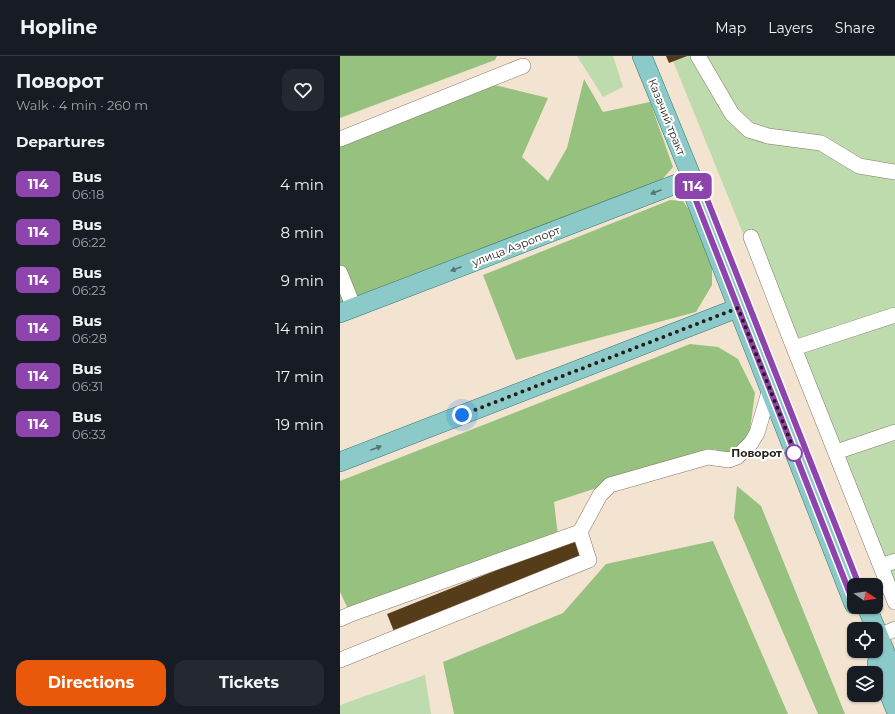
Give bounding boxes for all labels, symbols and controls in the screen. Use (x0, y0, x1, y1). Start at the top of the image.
text: Hopline (20, 16, 98, 39)
text: Map (715, 19, 746, 37)
text: Layers (768, 19, 813, 37)
text: Share (835, 19, 875, 37)
button: heart (282, 69, 324, 111)
text: Поворот (16, 70, 104, 93)
street label: Казачий тракт (645, 77, 689, 158)
text: Walk · 4 min · 260 m (16, 97, 148, 113)
text: Departures (16, 132, 105, 151)
text: Bus (72, 167, 102, 186)
line badge: 114 (670, 173, 716, 199)
text: 114 (28, 175, 48, 193)
text: 4 min (280, 175, 324, 194)
text: 114 (683, 177, 703, 195)
text: 06:18 (72, 186, 104, 202)
one-way arrow (649, 190, 661, 196)
text: Bus (72, 215, 102, 234)
street label: улица Аэропорт (469, 222, 563, 270)
text: 114 (28, 223, 48, 241)
text: 8 min (280, 223, 324, 242)
text: 06:22 (72, 234, 106, 250)
text: Bus (72, 263, 102, 282)
one-way arrow (449, 266, 461, 272)
text: 114 (28, 271, 48, 289)
text: 9 min (281, 271, 324, 290)
text: 06:23 (72, 282, 106, 298)
text: Bus (72, 311, 102, 330)
text: 114 (28, 319, 48, 337)
text: 14 min (275, 319, 324, 338)
text: 06:28 (72, 330, 107, 346)
text: Bus (72, 359, 102, 378)
text: 114 (28, 367, 48, 385)
text: 17 min (276, 367, 324, 386)
text: 06:31 (72, 378, 103, 394)
your location (452, 405, 472, 425)
text: Bus (72, 407, 102, 426)
text: 114 (28, 415, 48, 433)
text: 19 min (275, 415, 324, 434)
text: 06:33 (72, 426, 106, 442)
marker: Поворот (785, 444, 803, 462)
one-way arrow (371, 445, 383, 451)
place label: Поворот (731, 446, 782, 460)
north arrow (847, 578, 883, 614)
map controls (847, 578, 883, 702)
button: locate (847, 622, 883, 658)
button: Directions (16, 660, 166, 706)
button: Tickets (174, 660, 324, 706)
button: layers (847, 666, 883, 702)

